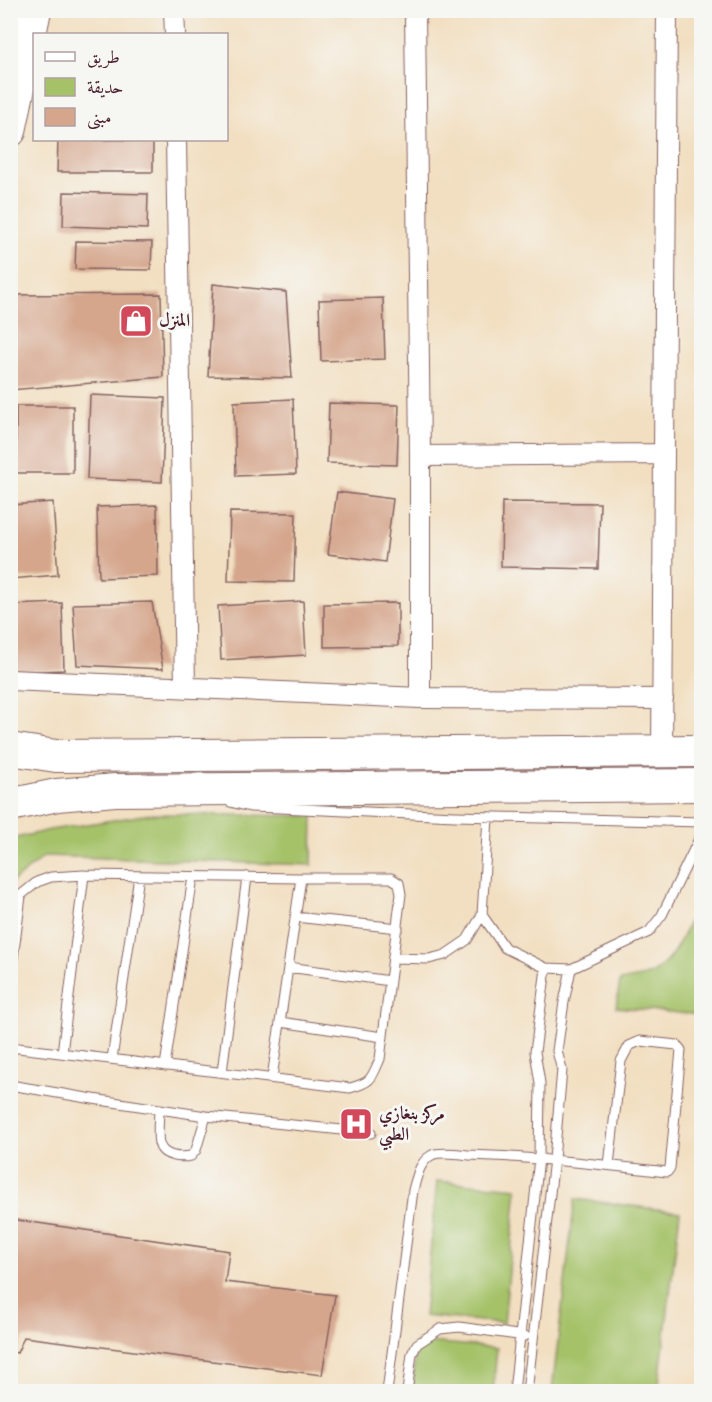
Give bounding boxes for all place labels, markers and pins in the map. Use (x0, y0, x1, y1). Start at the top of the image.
shop icon: المنزل (118, 303, 154, 339)
place label: المنزل (159, 310, 190, 332)
place label: مركز بنغازي الطبي (379, 1103, 445, 1151)
hospital icon: مركز بنغازي الطبي (338, 1106, 374, 1142)

